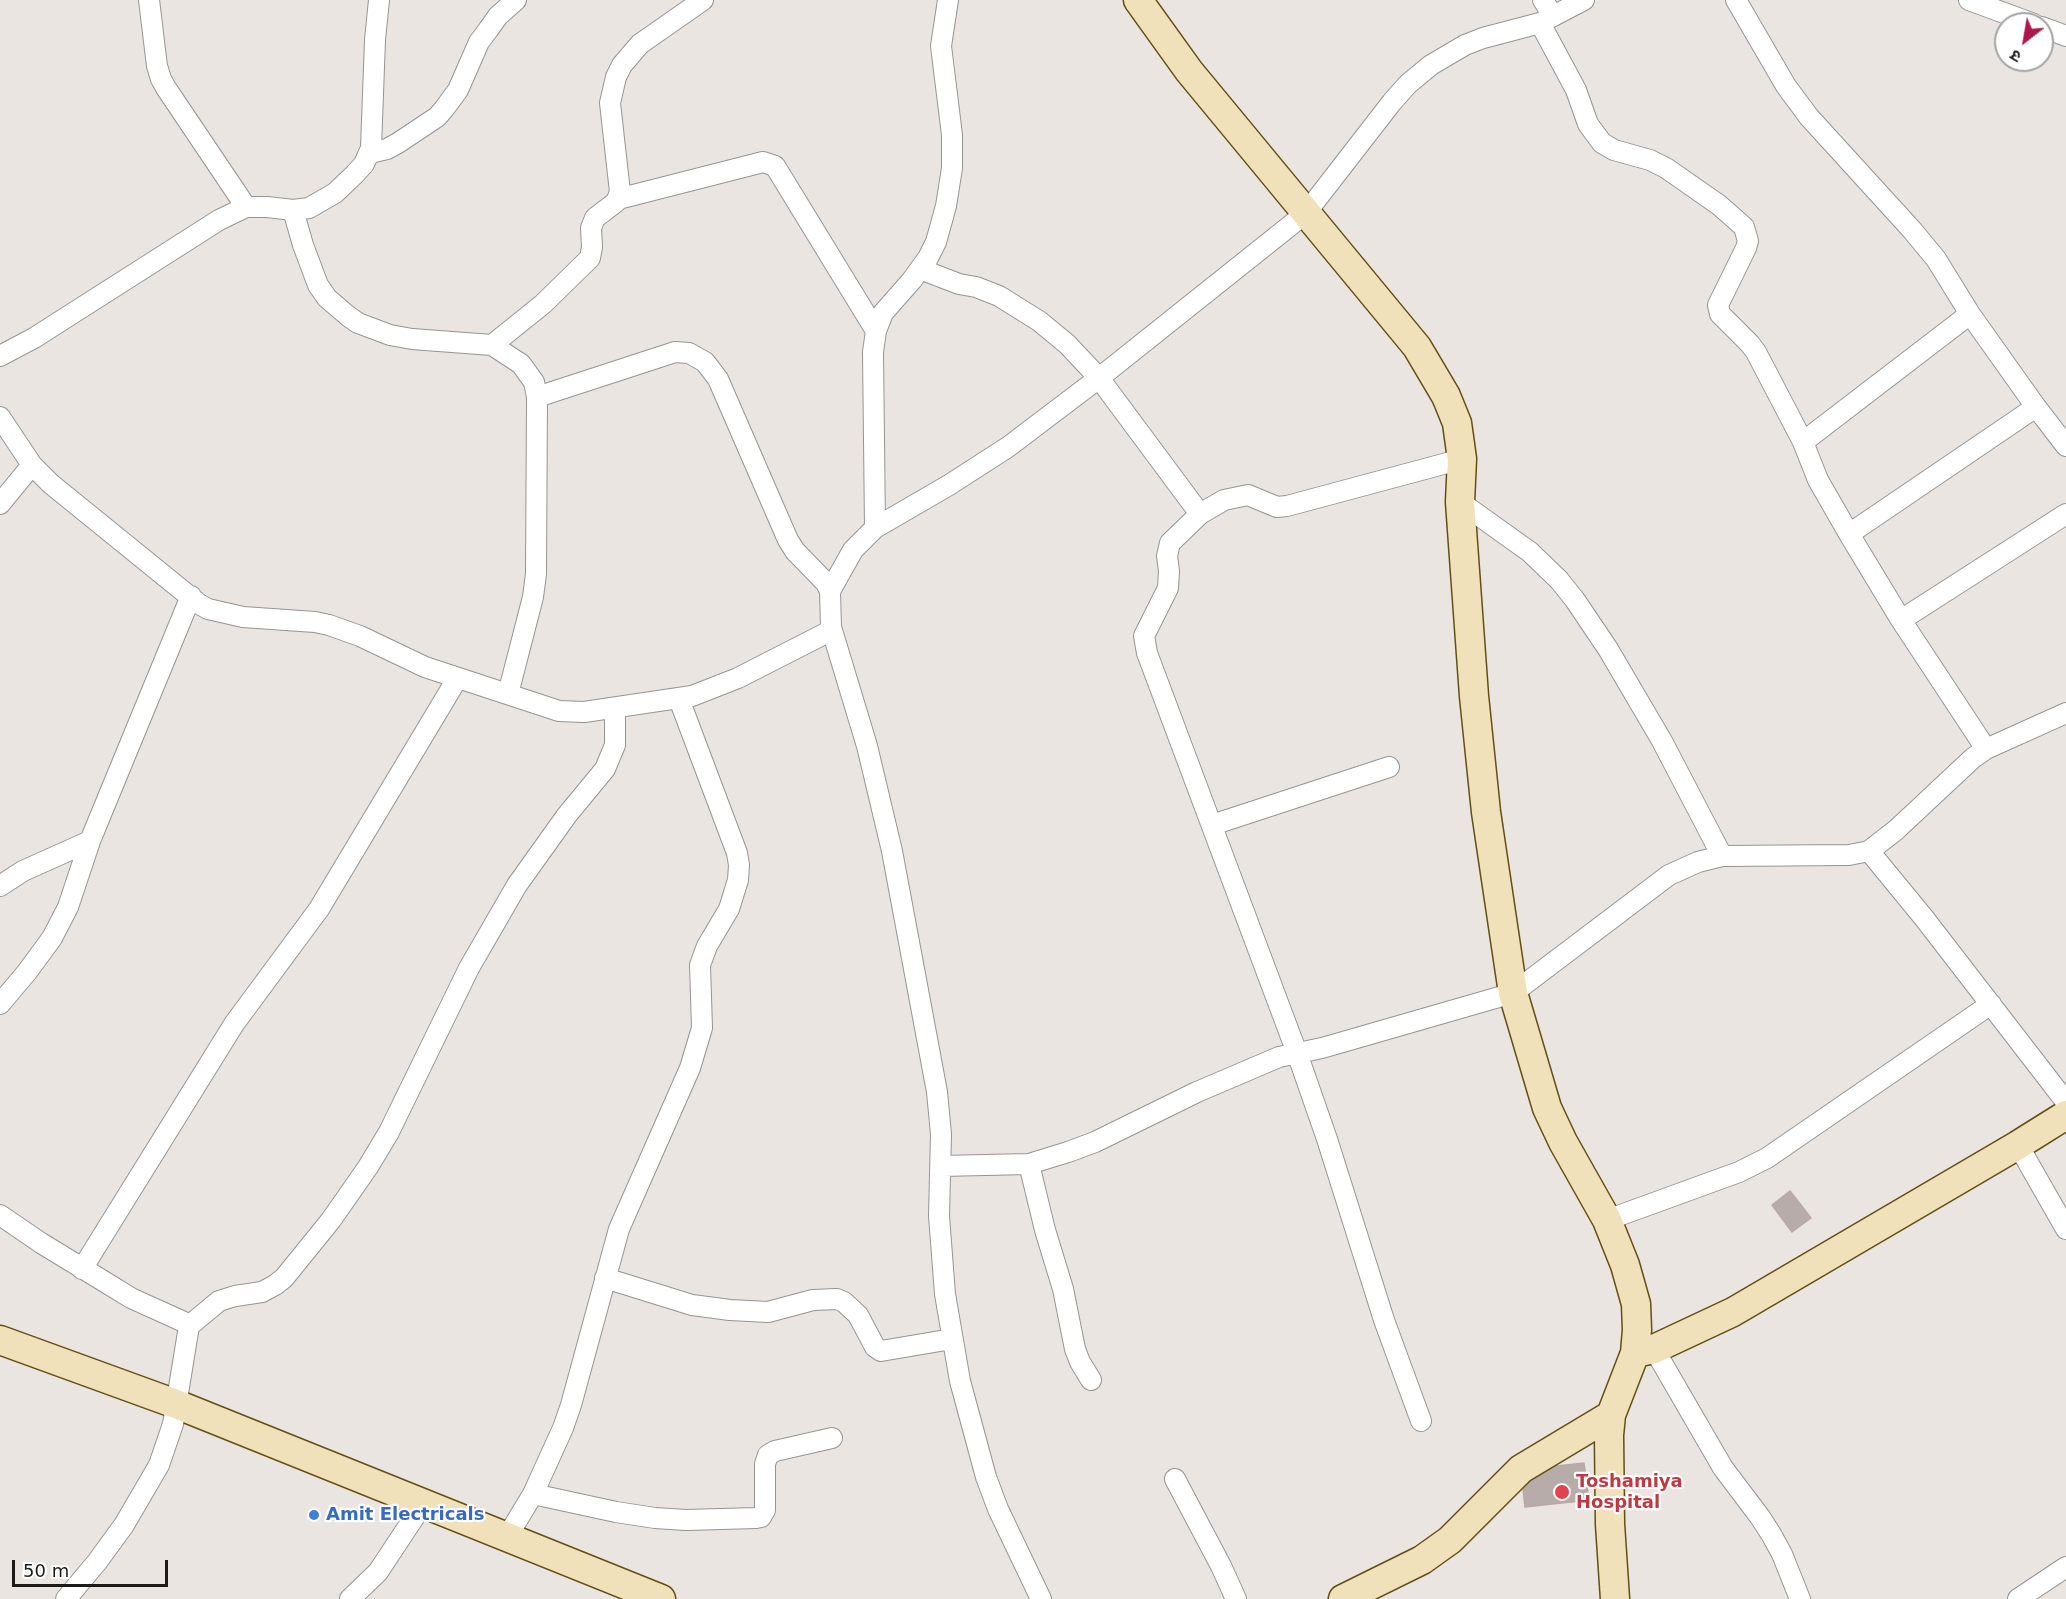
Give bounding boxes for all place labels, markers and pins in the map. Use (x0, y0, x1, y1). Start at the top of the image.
place label: Toshamiya Hospital (1576, 1471, 1683, 1514)
marker: Toshamiya Hospital (1553, 1483, 1571, 1501)
place label: Amit Electricals (326, 1504, 484, 1526)
marker: Amit Electricals (307, 1508, 321, 1522)

